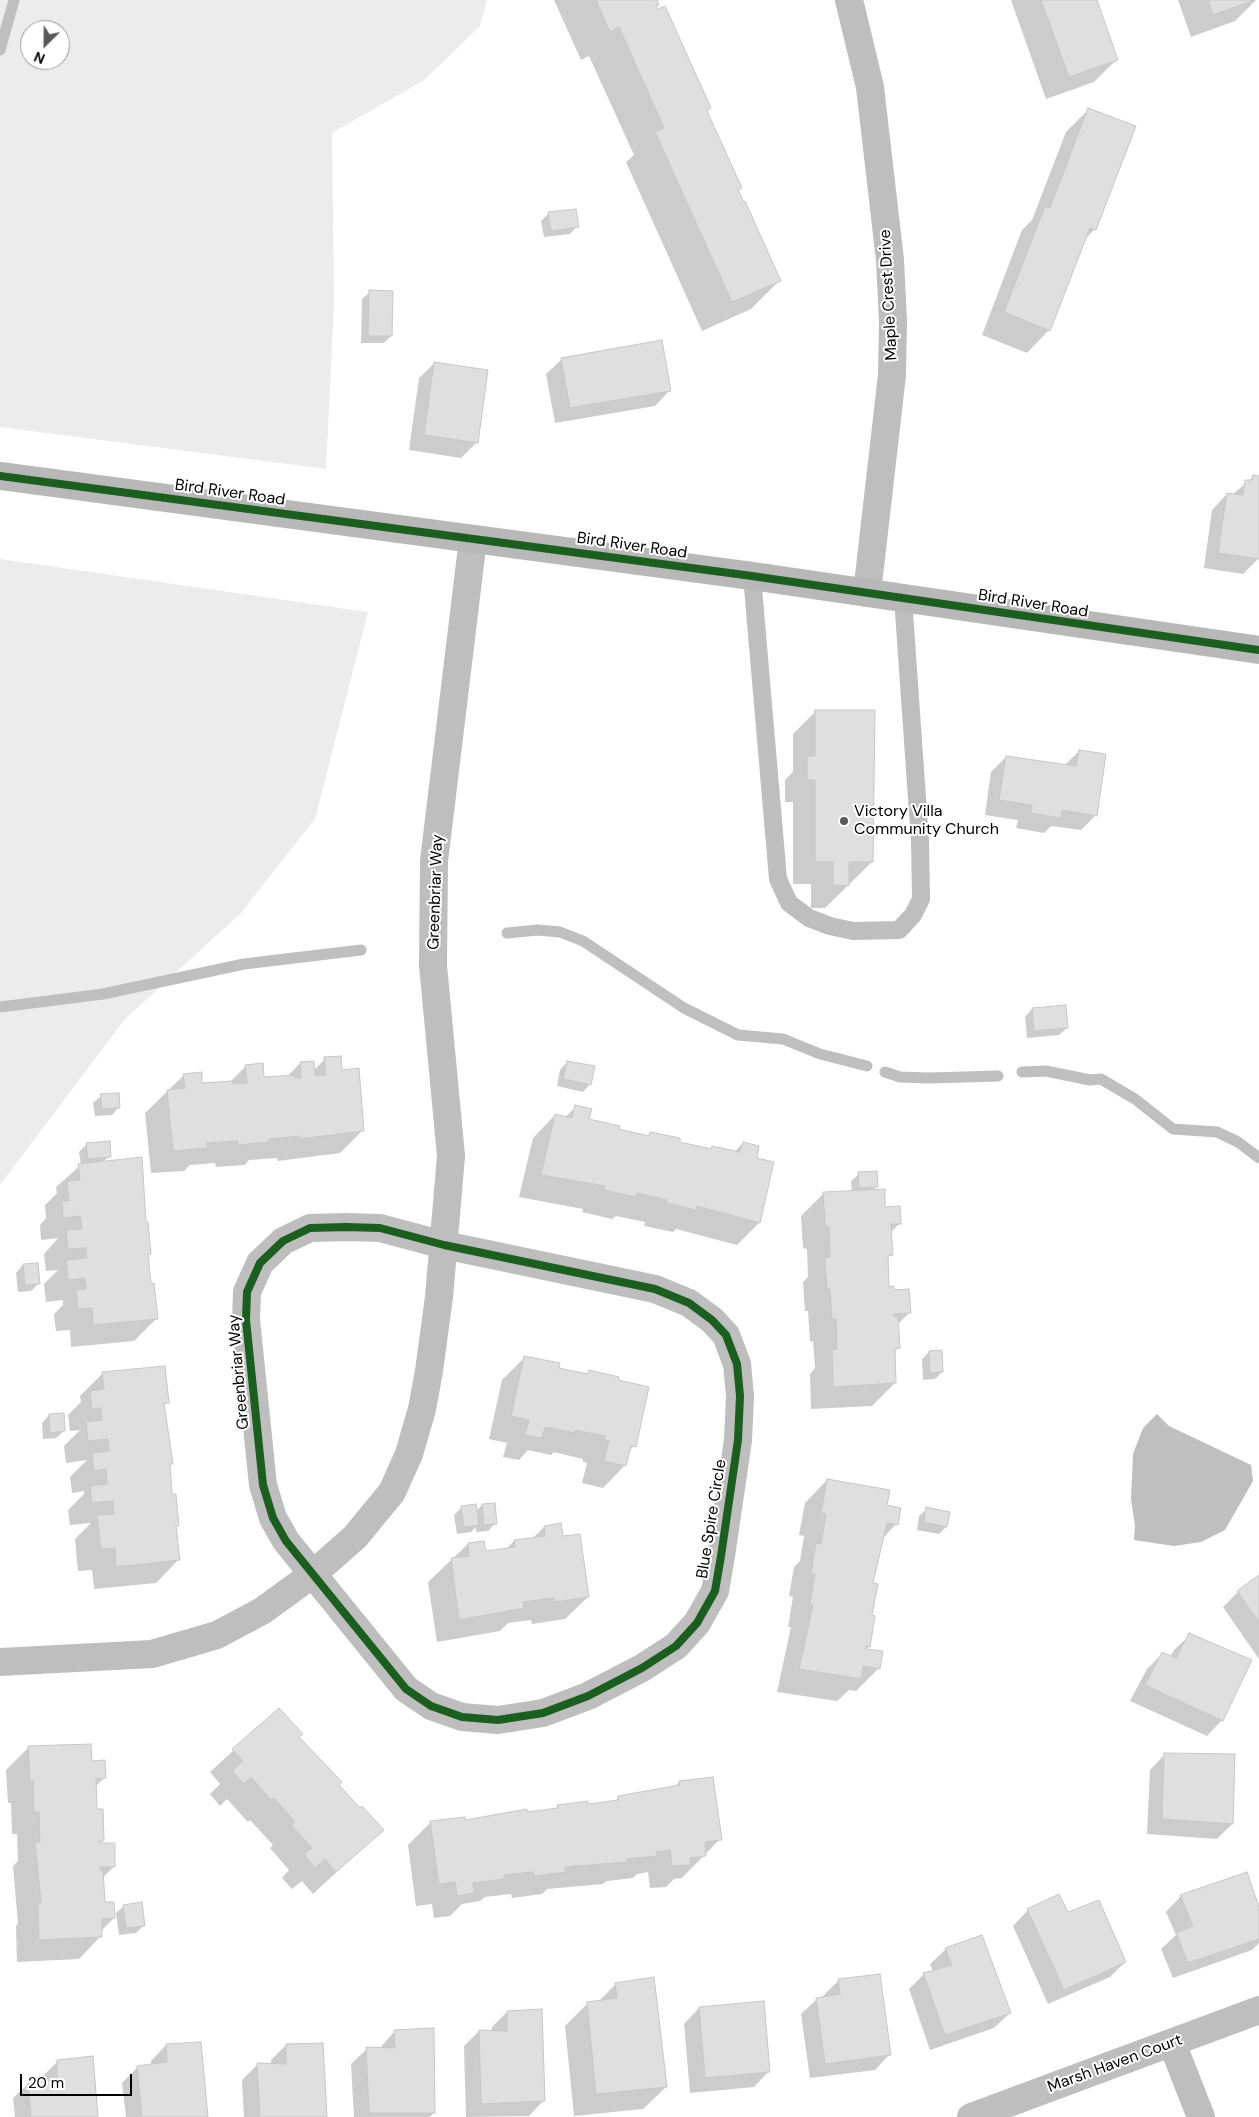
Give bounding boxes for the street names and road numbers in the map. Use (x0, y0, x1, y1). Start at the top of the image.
street label: Maple Crest Drive (876, 229, 902, 361)
street label: Bird River Road (174, 476, 286, 510)
street label: Bird River Road (576, 529, 688, 563)
street label: Bird River Road (977, 586, 1089, 622)
street label: Greenbriar Way (424, 834, 448, 950)
street label: Greenbriar Way (224, 1313, 254, 1431)
street label: Blue Spire Circle (693, 1458, 731, 1580)
street label: Marsh Haven Court (1045, 2031, 1185, 2097)

